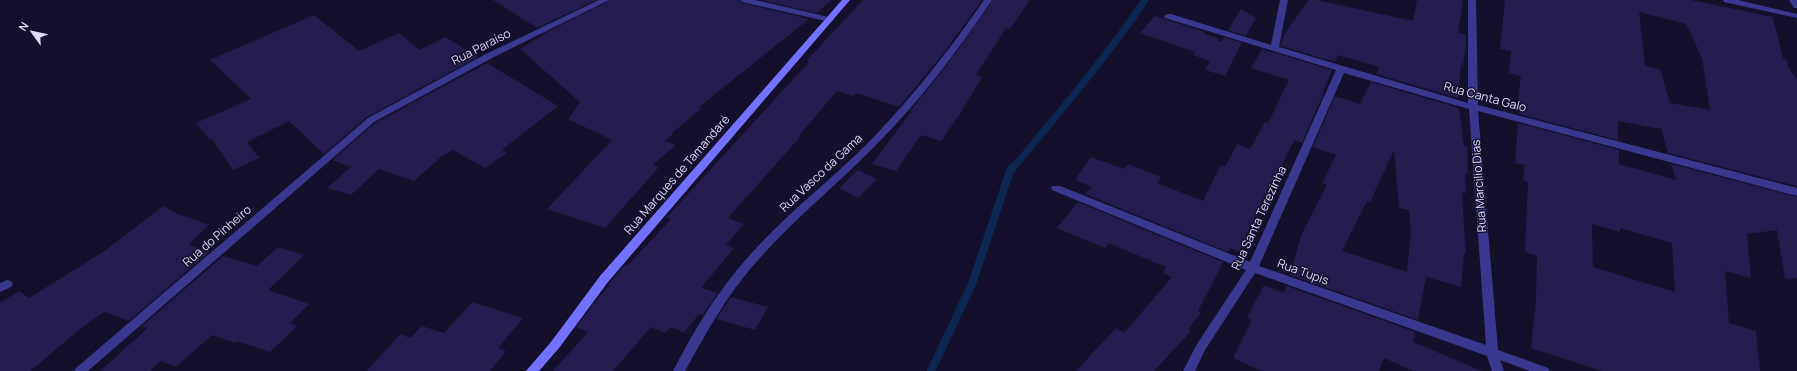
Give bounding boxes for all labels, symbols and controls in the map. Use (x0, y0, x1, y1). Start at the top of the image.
north arrow (12, 12, 52, 52)
text: N (15, 19, 32, 34)
street label: Rua Paraíso (448, 24, 513, 69)
street label: Rua Canta Galo (1442, 77, 1528, 116)
street label: Rua Marques de Tamandaré (620, 111, 733, 238)
street label: Rua Vasco da Gama (776, 130, 866, 216)
street label: Rua Marcilio Dias (1467, 139, 1490, 233)
street label: Rua Santa Terezinha (1227, 163, 1290, 273)
street label: Rua do Pinheiro (179, 201, 255, 270)
street label: Rua Tupis (1275, 254, 1331, 289)

